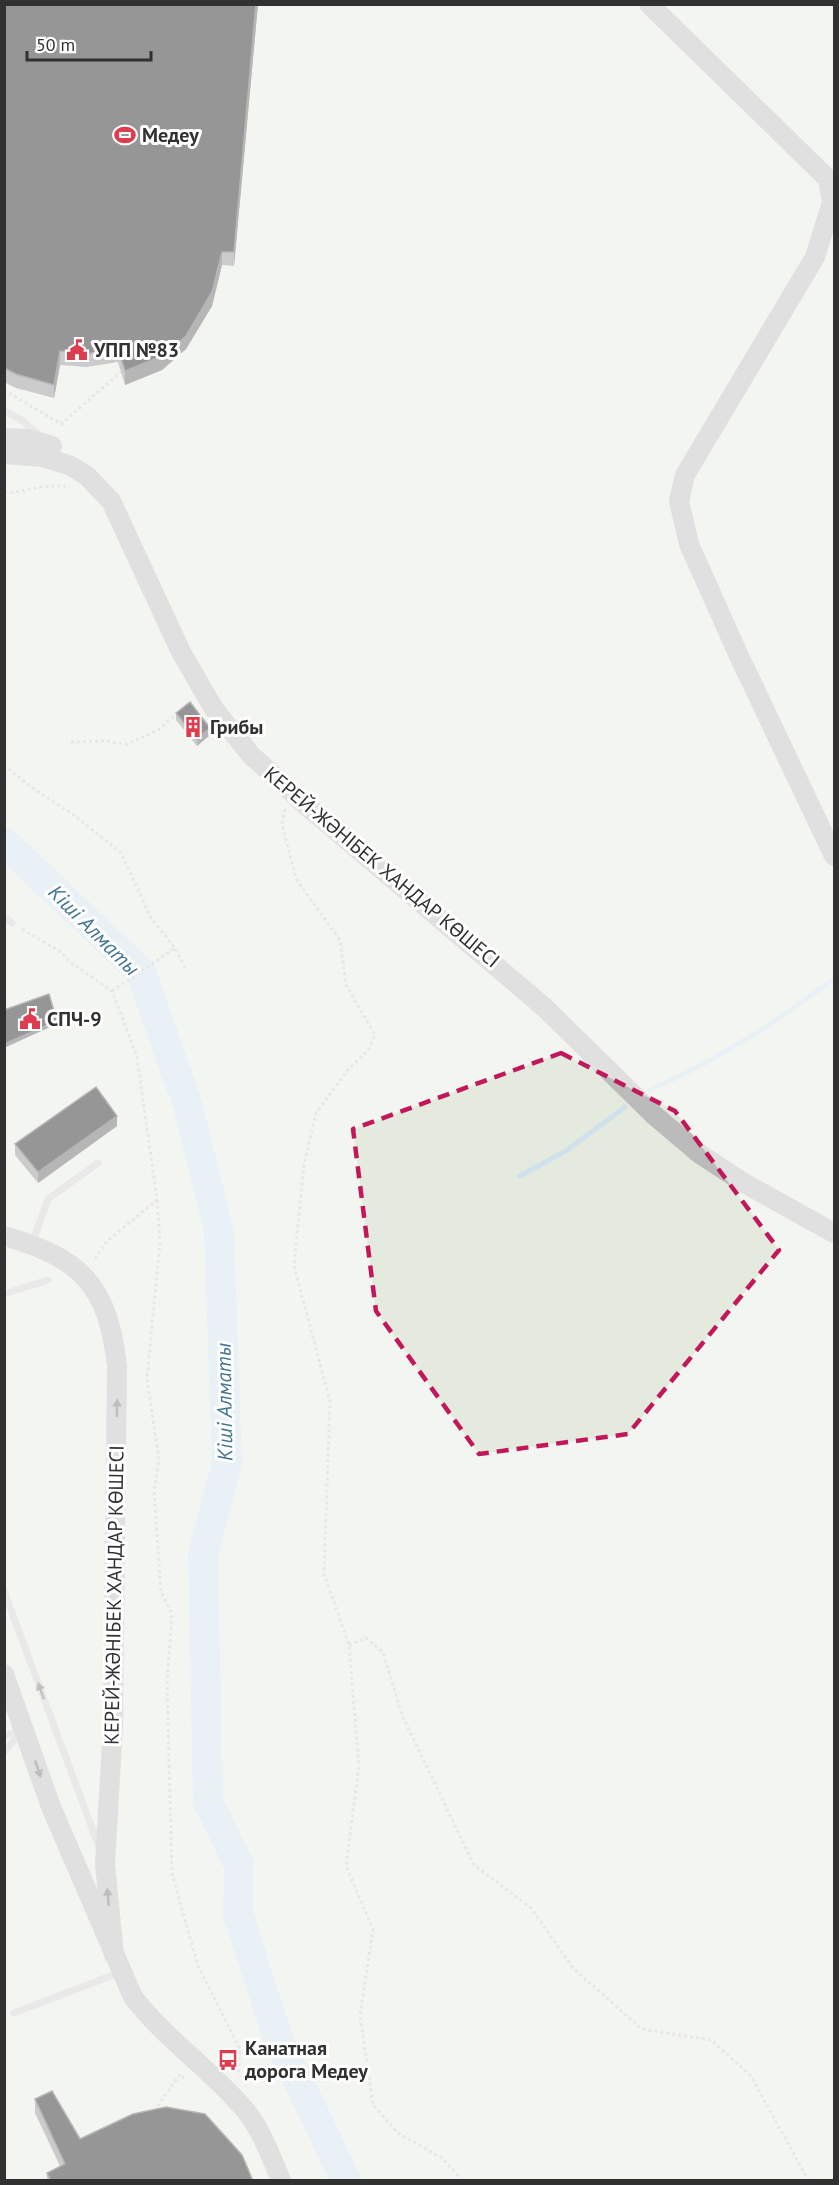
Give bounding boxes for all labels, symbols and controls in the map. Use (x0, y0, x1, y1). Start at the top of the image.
scale bar (27, 24, 152, 62)
text: 50 m (36, 33, 75, 56)
place label: Медеу (142, 122, 199, 148)
sports icon: Медеу (113, 123, 137, 147)
place label: УПП №83 (93, 337, 179, 363)
public building icon: УПП №83 (65, 338, 89, 362)
place label: Грибы (210, 714, 263, 740)
building icon: Грибы (181, 715, 205, 739)
street label: КЕРЕЙ-ЖӘНІБЕК ХАНДАР КӨШЕСІ (259, 761, 505, 973)
water label: Кіші Алматы (43, 879, 146, 982)
place label: СПЧ-9 (47, 1006, 102, 1032)
public building icon: СПЧ-9 (18, 1007, 42, 1031)
water label: Кіші Алматы (209, 1342, 239, 1461)
one-way arrow (112, 1398, 122, 1417)
street label: КЕРЕЙ-ЖӘНІБЕК ХАНДАР КӨШЕСІ (98, 1445, 130, 1745)
one-way arrow (36, 1682, 45, 1700)
one-way arrow (33, 1760, 43, 1778)
one-way arrow (103, 1887, 113, 1906)
place label: Канатная дорога Медеу (244, 2035, 368, 2084)
bus stop icon: Канатная дорога Медеу (216, 2048, 240, 2072)

